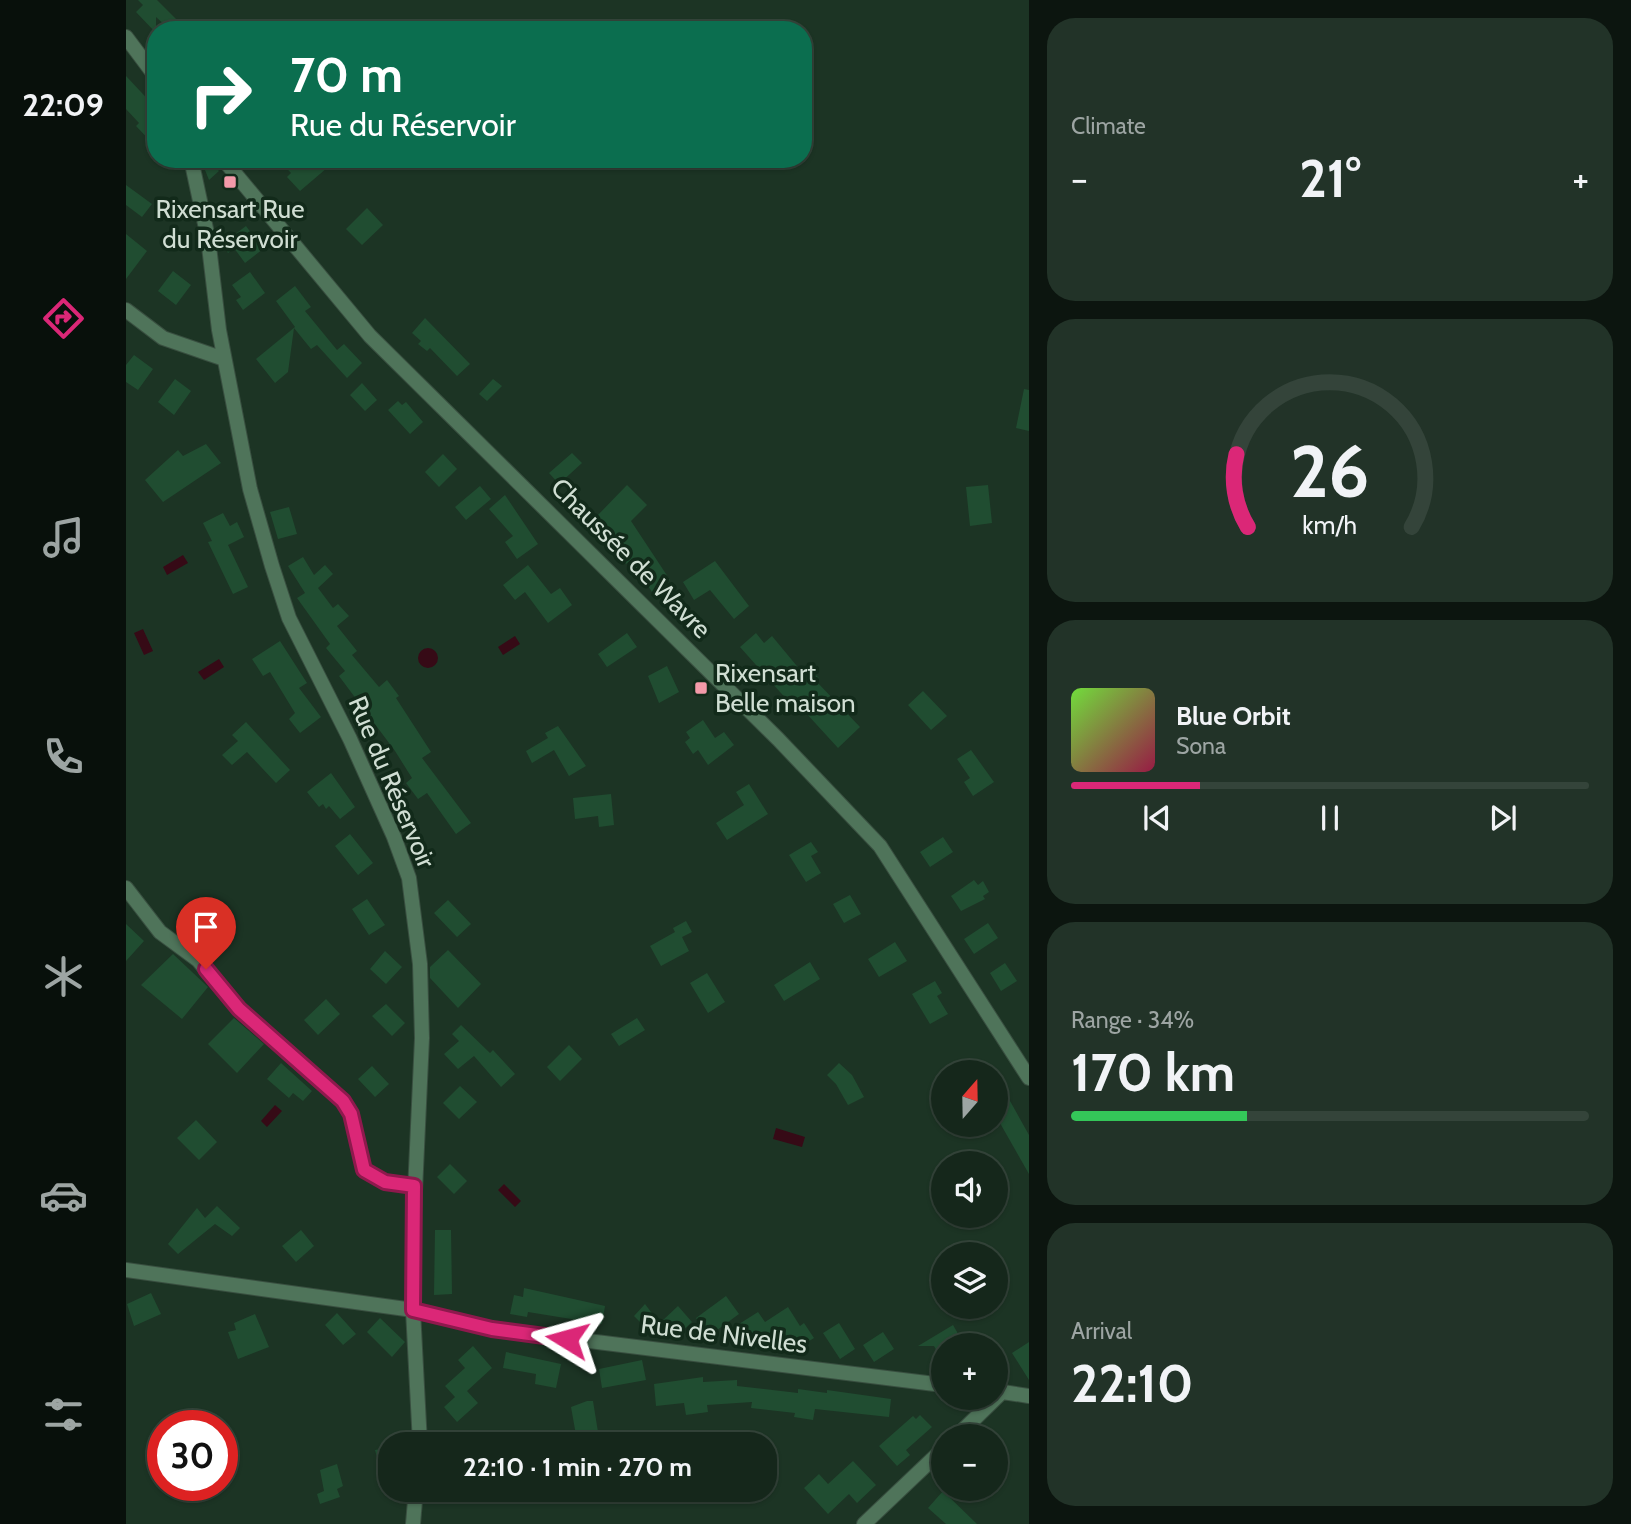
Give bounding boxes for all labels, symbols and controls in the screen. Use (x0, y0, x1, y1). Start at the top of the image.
text: 70 m (290, 45, 403, 104)
icon: right (175, 49, 266, 140)
text: 22:09 (22, 85, 104, 124)
text: Rue du Réservoir (290, 105, 516, 144)
text: Climate (1071, 112, 1146, 140)
text: 21° (1299, 147, 1361, 210)
text: − (1071, 155, 1088, 202)
text: + (1572, 155, 1589, 202)
marker: Rixensart Rue du Réservoir (222, 174, 238, 190)
place label: Rixensart Rue du Réservoir (155, 193, 305, 255)
icon: directions (39, 294, 88, 343)
text: 26 (1290, 427, 1370, 515)
street label: Chaussée de Wavre (544, 471, 718, 645)
text: km/h (1303, 510, 1357, 540)
icon: music (39, 513, 88, 562)
place label: Rixensart Belle maison (715, 657, 856, 719)
marker: Rixensart Belle maison (693, 680, 709, 696)
street label: Rue du Réservoir (341, 691, 443, 873)
text: Blue Orbit (1176, 700, 1291, 732)
icon: phone (39, 732, 88, 781)
text: Sona (1176, 732, 1226, 760)
icon: previous (1138, 799, 1176, 837)
icon: pause (1311, 799, 1349, 837)
icon: next (1484, 799, 1522, 837)
pin (176, 897, 236, 969)
icon: arrive (187, 908, 225, 946)
icon: climate (39, 952, 88, 1001)
text: Range · 34% (1071, 1006, 1194, 1034)
text: 170 km (1071, 1041, 1235, 1104)
north arrow (931, 1060, 1008, 1138)
map controls (931, 1060, 1008, 1501)
button: sound (931, 1151, 1008, 1228)
icon: car (39, 1171, 88, 1220)
button: layers (931, 1242, 1008, 1319)
position arrow (530, 1302, 604, 1376)
street label: Rue de Nivelles (639, 1308, 809, 1360)
text: Arrival (1071, 1317, 1132, 1345)
button: + (931, 1333, 1008, 1410)
text: 22:10 (1071, 1352, 1193, 1415)
icon: filters (39, 1390, 88, 1439)
speed limit sign: 30 (147, 1410, 238, 1501)
button: − (931, 1424, 1008, 1501)
text: 22:10 · 1 min · 270 m (463, 1451, 692, 1483)

